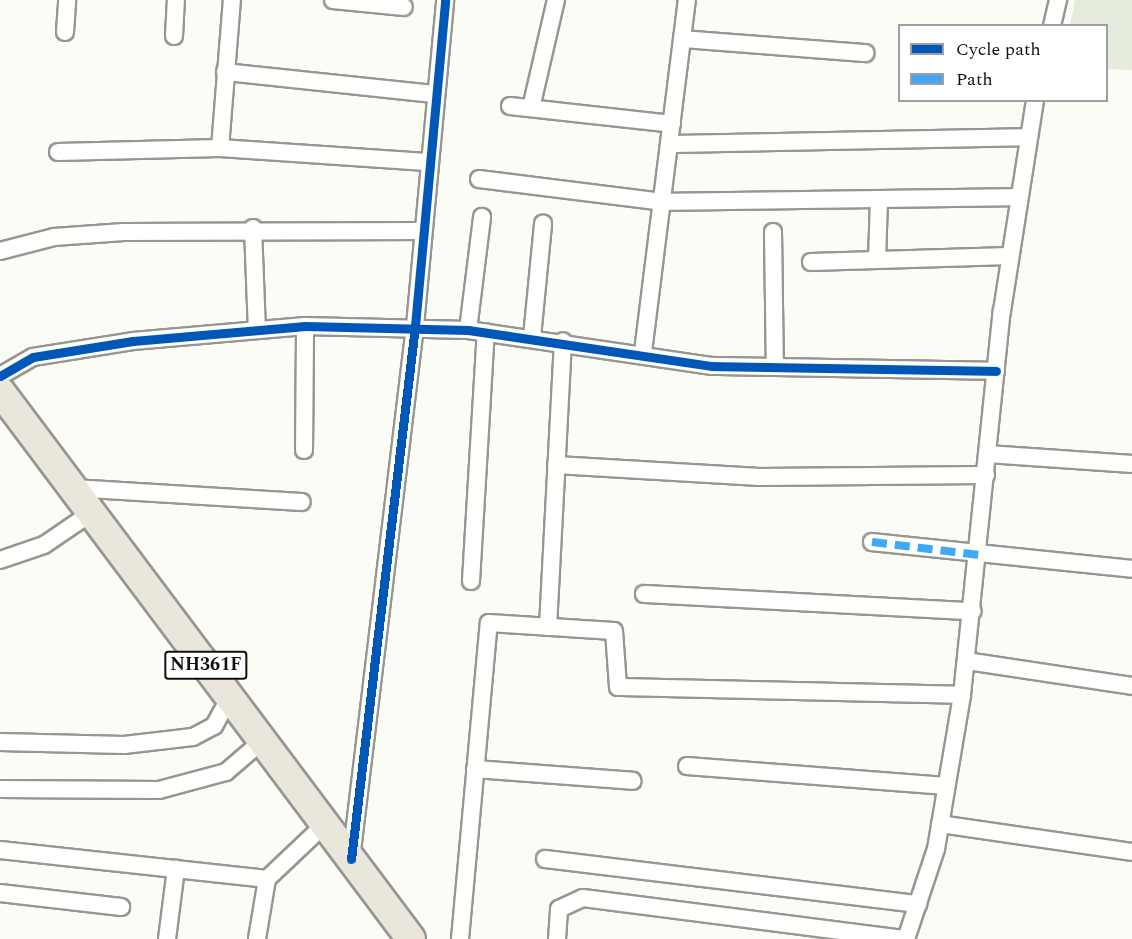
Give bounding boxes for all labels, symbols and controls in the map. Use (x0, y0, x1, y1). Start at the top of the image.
legend (898, 24, 1108, 102)
text: Cycle path (956, 36, 1041, 63)
text: Path (956, 66, 993, 93)
road number: NH361F (164, 650, 248, 680)

